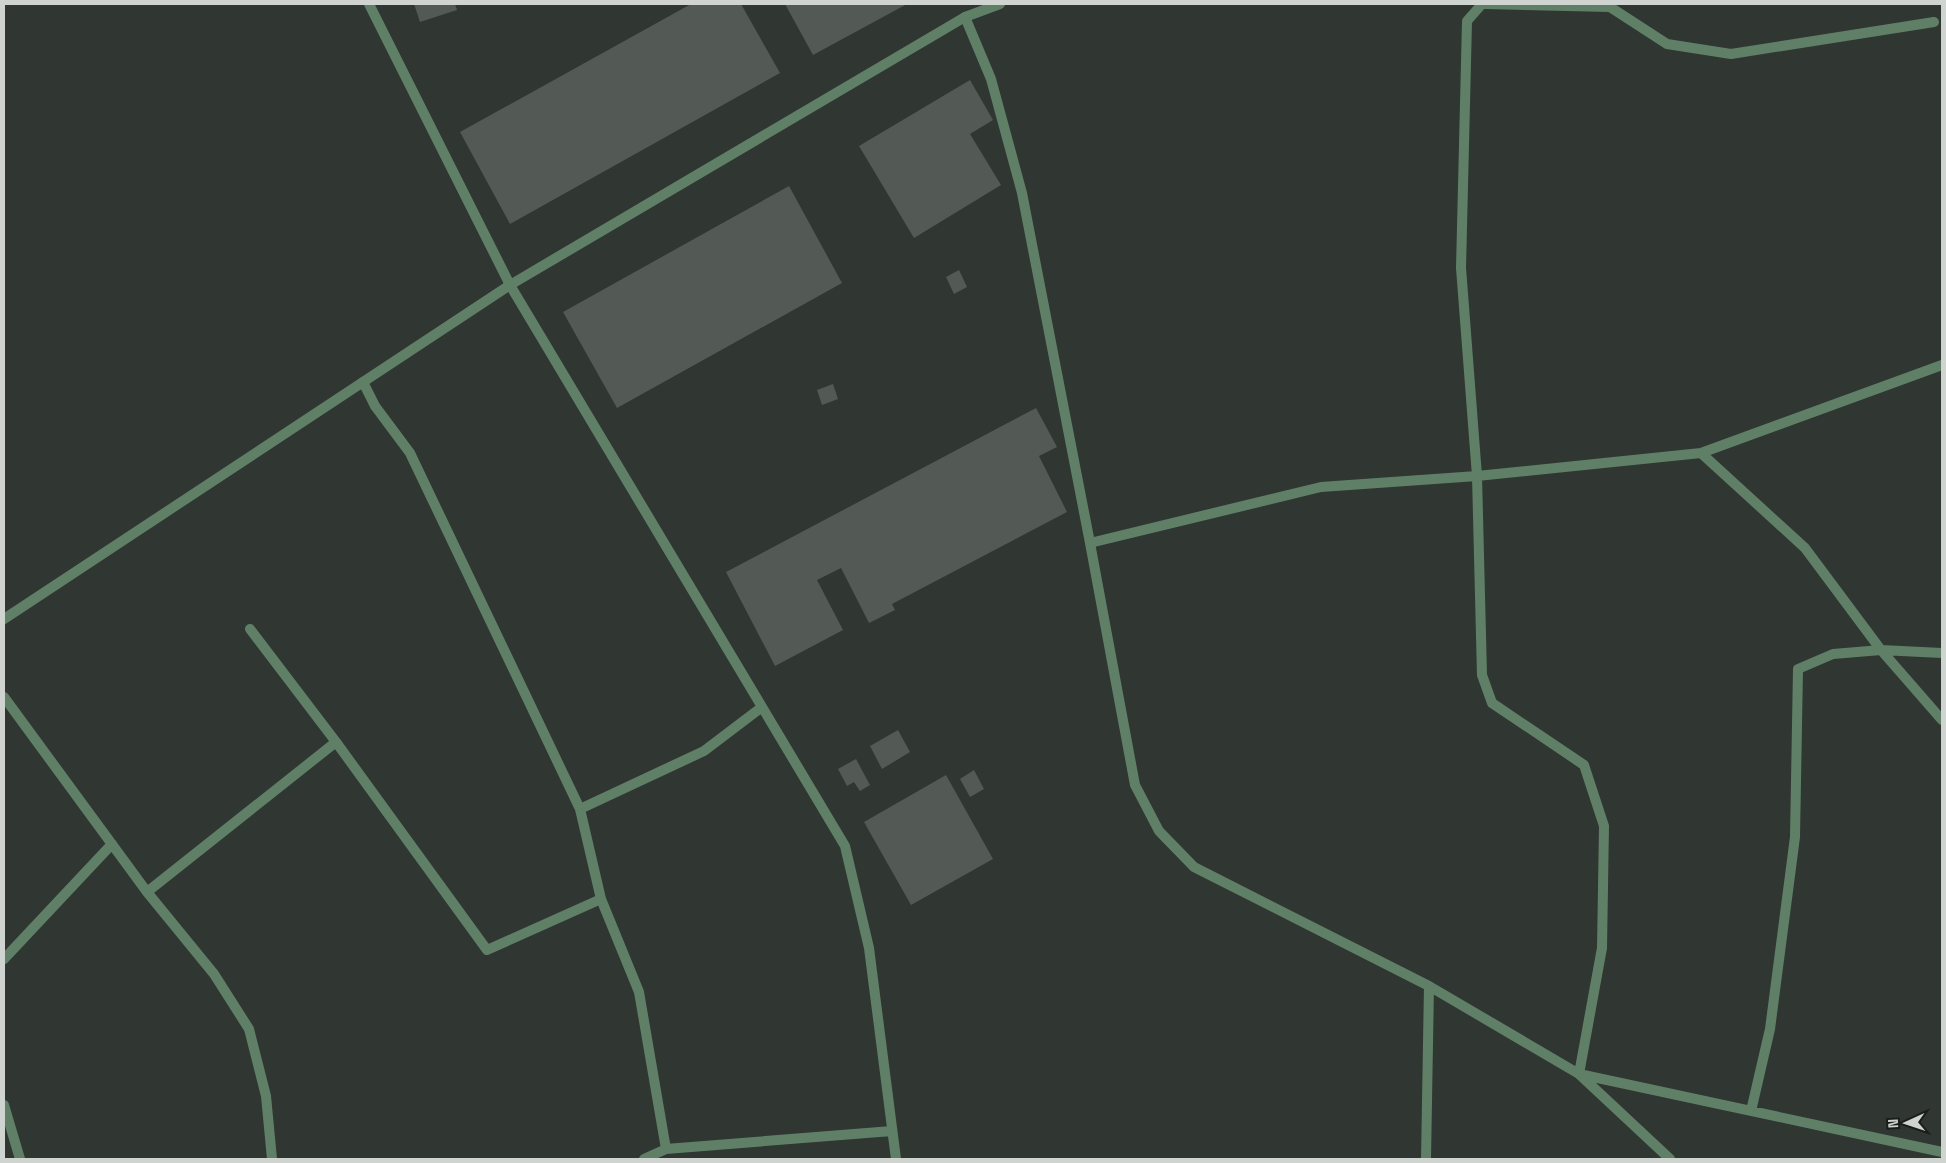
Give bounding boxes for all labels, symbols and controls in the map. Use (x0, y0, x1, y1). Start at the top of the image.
north arrow (1881, 1098, 1931, 1148)
text: N (1884, 1119, 1902, 1129)

